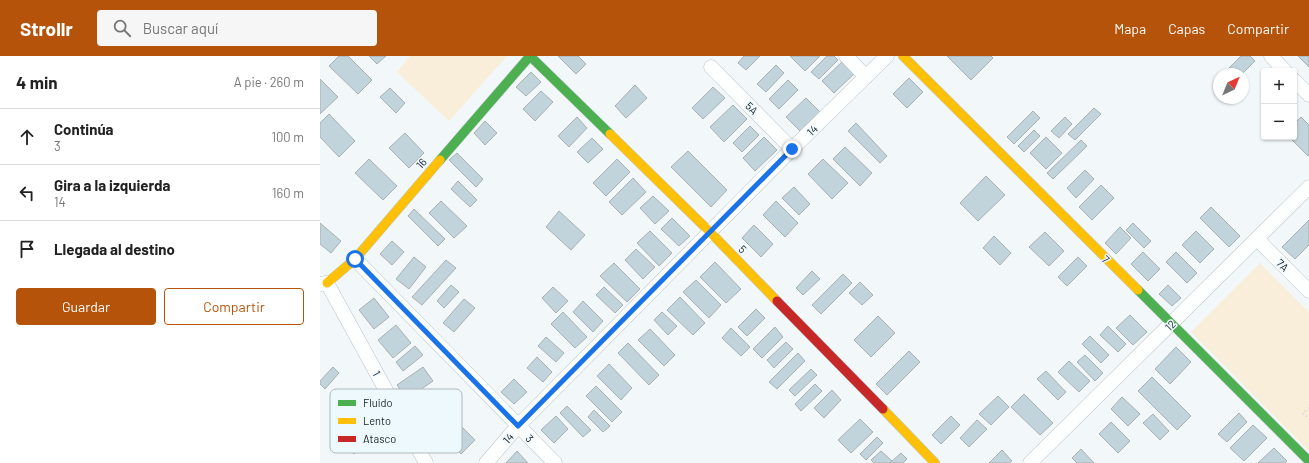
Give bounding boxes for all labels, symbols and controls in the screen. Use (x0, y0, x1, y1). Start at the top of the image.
search box (97, 10, 377, 46)
text: Strollr (20, 17, 73, 40)
icon: search (111, 17, 133, 39)
text: Buscar aquí (143, 19, 218, 37)
text: Mapa (1114, 20, 1146, 37)
text: Capas (1168, 20, 1205, 37)
text: Compartir (1227, 20, 1289, 37)
north arrow (1213, 68, 1249, 104)
map controls (1261, 68, 1297, 140)
button: + (1261, 68, 1297, 104)
text: 4 min (16, 72, 58, 92)
text: A pie · 260 m (234, 74, 304, 90)
street label: 5A (743, 99, 761, 117)
button: − (1261, 104, 1297, 140)
text: Continúa (54, 120, 114, 138)
street label: 14 (804, 122, 820, 138)
icon: ahead (16, 126, 38, 148)
text: 100 m (271, 129, 304, 145)
text: 3 (54, 138, 61, 154)
route end (783, 140, 801, 158)
street label: 16 (413, 155, 429, 171)
text: Gira a la izquierda (54, 176, 170, 194)
icon: left (16, 182, 38, 204)
text: 160 m (272, 185, 304, 201)
text: 14 (54, 194, 66, 210)
icon: arrive (16, 238, 38, 260)
text: Llegada al destino (54, 240, 175, 258)
street label: 5 (736, 242, 750, 256)
route start (346, 250, 364, 268)
street label: 7 (1100, 253, 1112, 265)
street label: 7A (1274, 256, 1292, 274)
button: Guardar (16, 288, 156, 325)
button: Compartir (164, 288, 304, 325)
street label: 12 (1162, 317, 1178, 333)
street label: 1 (370, 368, 384, 378)
legend (330, 389, 462, 453)
text: Fluido (363, 396, 392, 409)
text: Lento (363, 414, 391, 427)
street label: 14 (500, 430, 516, 446)
street label: 3 (523, 431, 537, 445)
text: Atasco (363, 432, 396, 445)

